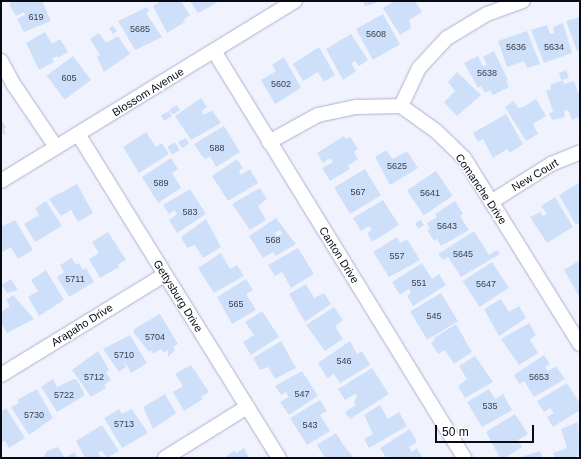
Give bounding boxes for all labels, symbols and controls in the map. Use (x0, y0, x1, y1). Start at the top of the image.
house number: 619 (28, 12, 44, 22)
house number: 5685 (130, 24, 150, 34)
house number: 5608 (366, 29, 386, 39)
house number: 5636 (506, 42, 526, 52)
house number: 5634 (544, 42, 564, 52)
street label: Blossom Avenue (110, 65, 186, 119)
house number: 5638 (477, 68, 497, 78)
house number: 605 (61, 73, 77, 83)
house number: 5602 (271, 79, 291, 89)
house number: 588 (209, 143, 225, 153)
street label: Comanche Drive (453, 151, 509, 227)
street label: New Court (509, 156, 561, 194)
house number: 5625 (387, 161, 407, 171)
house number: 589 (153, 178, 169, 188)
house number: 567 (350, 187, 366, 197)
house number: 5641 (420, 188, 440, 198)
house number: 583 (182, 207, 198, 217)
house number: 5643 (437, 221, 457, 231)
street label: Canton Drive (316, 224, 362, 286)
house number: 568 (265, 235, 281, 245)
house number: 5645 (453, 249, 473, 259)
house number: 557 (389, 251, 405, 261)
street label: Gettysburg Drive (151, 258, 205, 334)
house number: 5711 (65, 274, 85, 284)
house number: 551 (411, 278, 427, 288)
house number: 5647 (476, 279, 496, 289)
house number: 565 (228, 299, 244, 309)
street label: Arapaho Drive (49, 301, 115, 349)
house number: 545 (426, 311, 442, 321)
house number: 5704 (145, 332, 165, 342)
house number: 5710 (114, 350, 134, 360)
house number: 546 (336, 356, 352, 366)
house number: 5712 (84, 372, 104, 382)
house number: 5653 (529, 372, 549, 382)
house number: 547 (294, 389, 310, 399)
house number: 5722 (54, 390, 74, 400)
house number: 535 (482, 401, 498, 411)
house number: 5730 (24, 410, 44, 420)
scale bar (437, 417, 536, 443)
house number: 5713 (114, 419, 134, 429)
house number: 543 (302, 420, 318, 430)
text: 50 m (442, 425, 469, 439)

